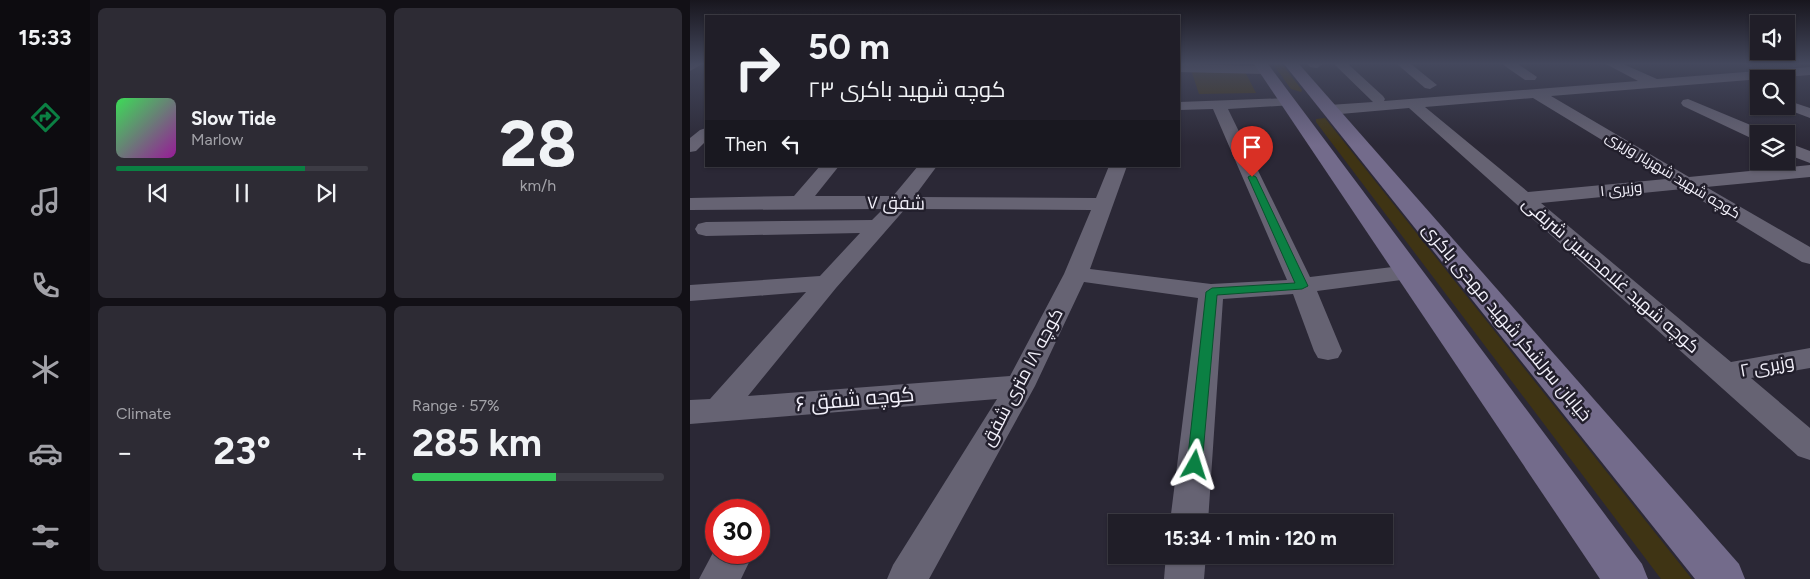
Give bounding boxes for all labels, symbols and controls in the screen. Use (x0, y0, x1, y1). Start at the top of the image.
map controls (1750, 15, 1795, 170)
button: sound (1750, 15, 1795, 60)
text: 15:33 (18, 24, 72, 51)
text: 50 m (808, 26, 890, 68)
icon: right (725, 35, 790, 100)
button: search (1750, 70, 1795, 115)
text: کوچه شهید باکری ۲۳ (808, 76, 1006, 103)
icon: directions (28, 100, 63, 135)
text: 28 (499, 104, 577, 182)
text: Slow Tide (191, 107, 276, 130)
button: layers (1750, 125, 1795, 170)
pin (1231, 126, 1273, 177)
street label: کوچه شهید شهریار وزیری (1602, 128, 1744, 223)
text: Marlow (191, 130, 243, 149)
icon: left (777, 130, 805, 158)
text: Then (725, 133, 767, 156)
icon: arrive (1238, 133, 1266, 161)
text: km/h (520, 176, 556, 195)
street label: وزیری ۱ (1599, 178, 1643, 201)
icon: previous (144, 179, 172, 207)
icon: pause (228, 179, 256, 207)
icon: next (312, 179, 340, 207)
icon: music (28, 184, 63, 219)
street label: شفق ۷ (867, 191, 925, 216)
street label: کوچه شهید غلامحسین شریفی (1517, 192, 1704, 359)
street label: خیابان سرلشکر شهید مهدی باکری (1418, 218, 1596, 426)
icon: phone (28, 268, 63, 303)
street label: کوچه ۱۸ متری شفق (976, 304, 1069, 450)
street label: وزیری ۲ (1738, 350, 1796, 382)
icon: climate (28, 352, 63, 387)
street label: کوچه شفق ۶ (795, 381, 916, 418)
text: Range · 57% (412, 396, 500, 415)
text: Climate (116, 404, 171, 423)
text: 285 km (412, 420, 542, 466)
text: 23° (213, 428, 271, 474)
text: − (116, 435, 133, 469)
text: + (351, 435, 368, 469)
icon: car (28, 436, 63, 471)
position arrow (1168, 438, 1220, 490)
speed limit sign: 30 (705, 499, 770, 564)
icon: filters (28, 519, 63, 554)
text: 15:34 · 1 min · 120 m (1164, 527, 1337, 550)

